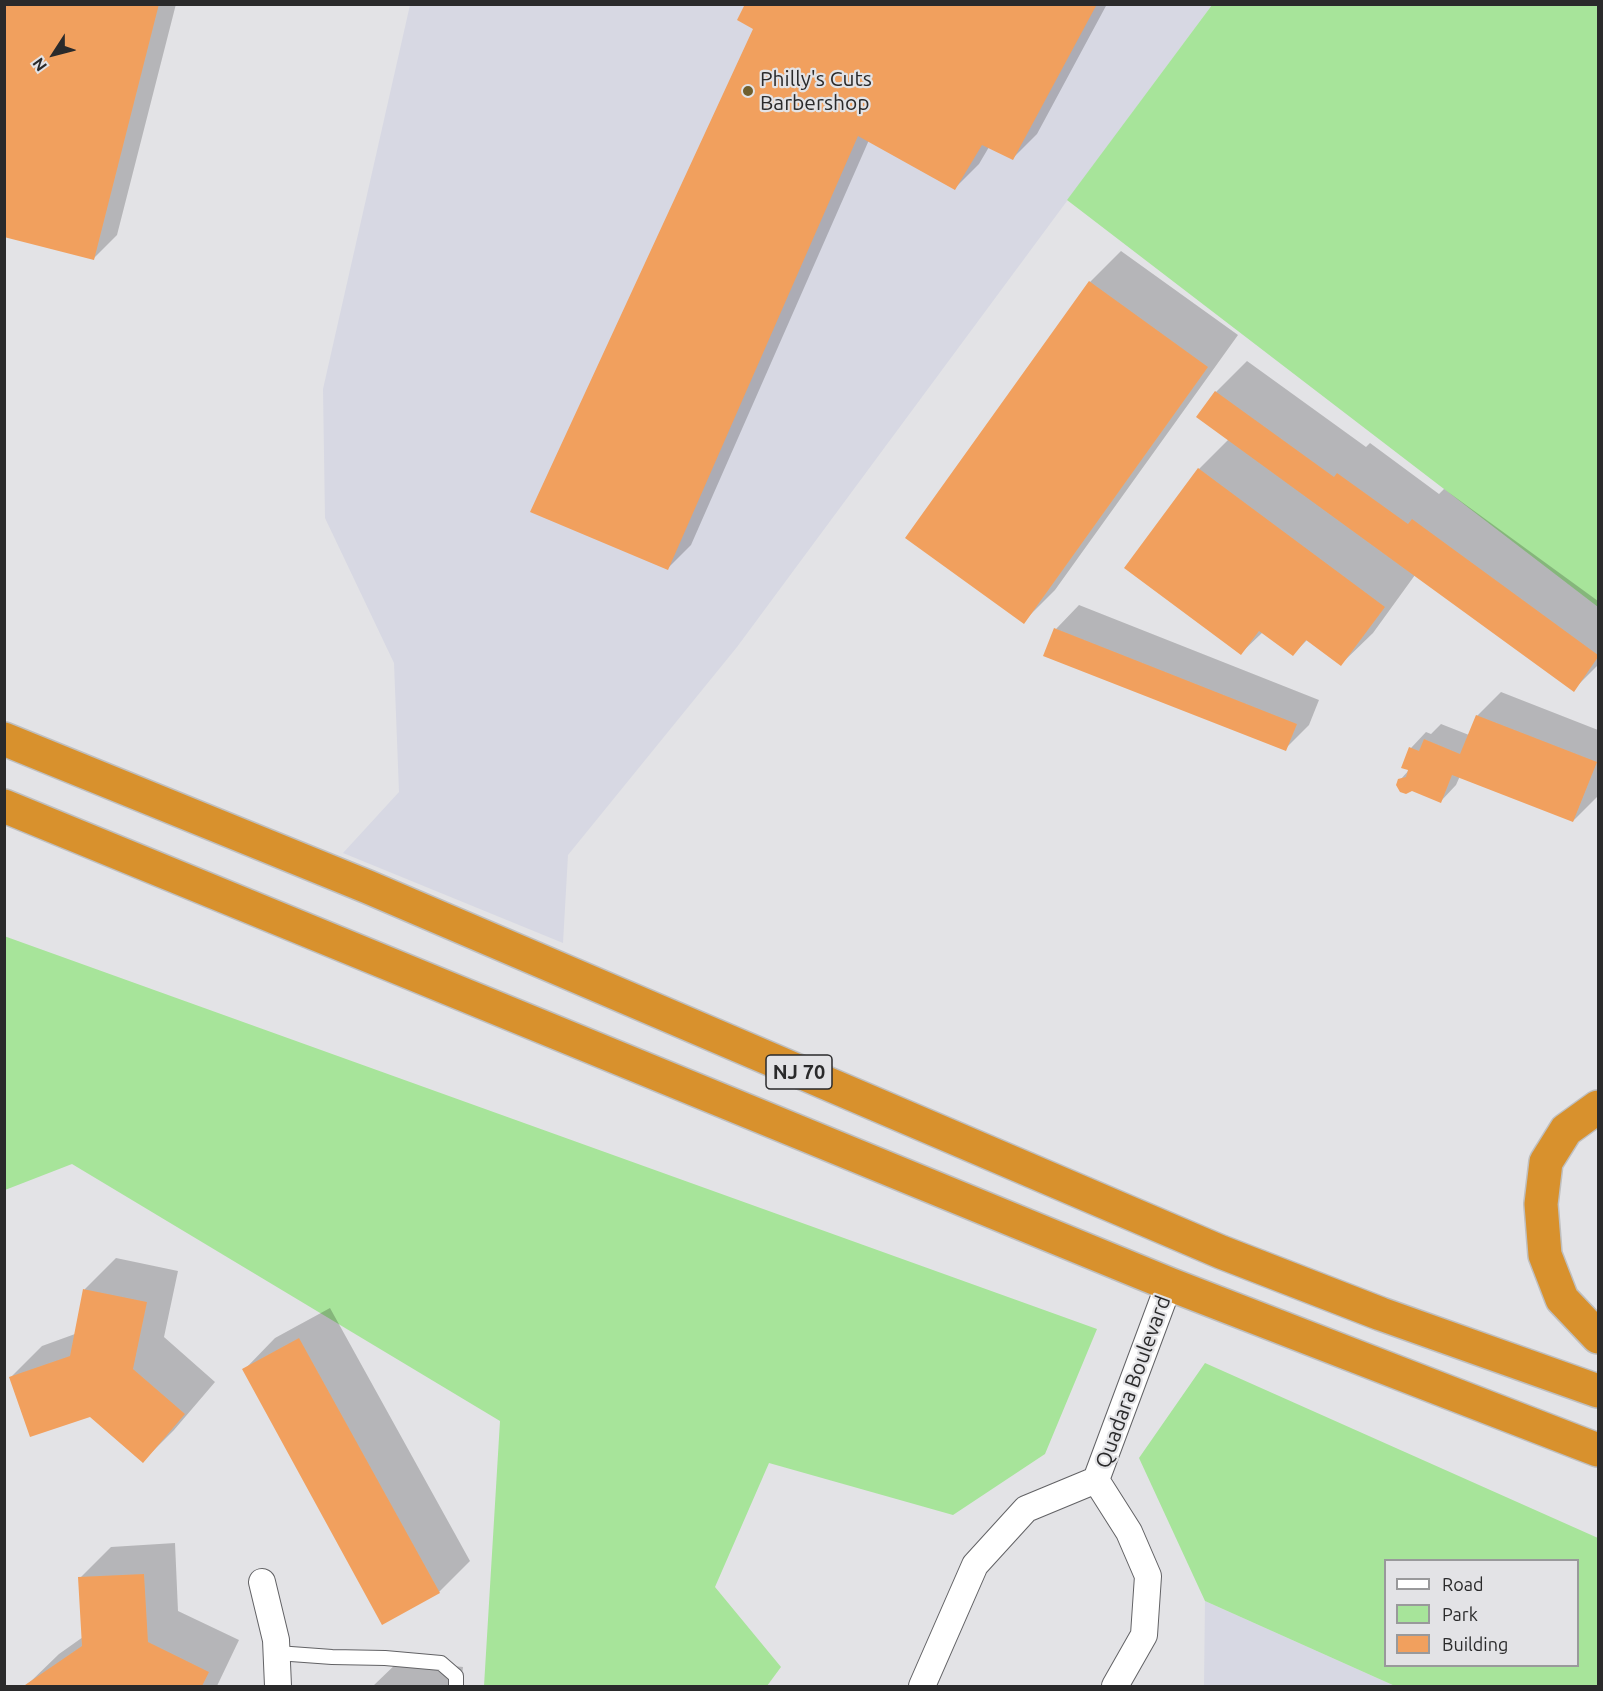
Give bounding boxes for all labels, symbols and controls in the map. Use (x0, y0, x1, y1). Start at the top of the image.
north arrow (24, 24, 84, 84)
text: N (29, 54, 50, 75)
place label: Philly's Cuts Barbershop (760, 66, 872, 116)
marker: Philly's Cuts Barbershop (741, 84, 755, 98)
road number: NJ 70 (766, 1055, 832, 1089)
street label: Quadara Boulevard (1090, 1292, 1176, 1472)
legend (1384, 1559, 1579, 1667)
text: Road (1442, 1574, 1484, 1594)
text: Park (1442, 1604, 1478, 1624)
text: Building (1442, 1634, 1508, 1654)

